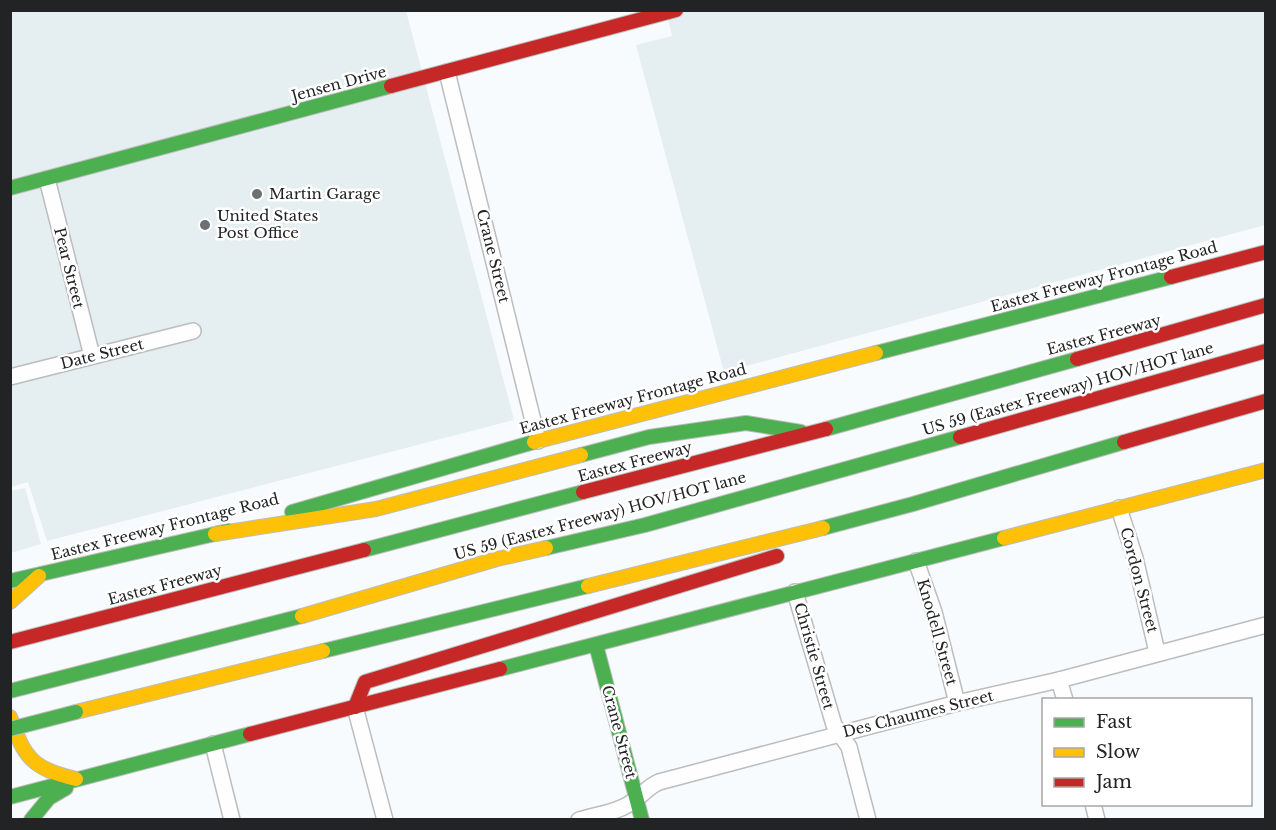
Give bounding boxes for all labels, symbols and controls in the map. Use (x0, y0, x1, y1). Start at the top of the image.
street label: Jensen Drive (287, 62, 388, 106)
place label: Martin Garage (269, 184, 381, 203)
marker: Martin Garage (250, 187, 264, 201)
place label: United States Post Office (217, 206, 318, 242)
street label: Crane Street (473, 207, 514, 305)
marker: United States Post Office (198, 218, 212, 232)
street label: Pear Street (50, 225, 89, 311)
street label: Eastex Freeway Frontage Road (988, 237, 1219, 316)
street label: Eastex Freeway (1045, 310, 1163, 359)
street label: Date Street (58, 334, 146, 373)
street label: US 59 (Eastex Freeway) HOV/HOT lane (920, 338, 1216, 439)
street label: Eastex Freeway Frontage Road (517, 359, 748, 438)
street label: Eastex Freeway (576, 437, 694, 486)
street label: US 59 (Eastex Freeway) HOV/HOT lane (452, 467, 748, 564)
street label: Eastex Freeway Frontage Road (49, 489, 281, 564)
street label: Cordon Street (1116, 525, 1163, 635)
street label: Eastex Freeway (106, 560, 224, 609)
street label: Knodell Street (913, 577, 962, 688)
street label: Christie Street (790, 600, 839, 712)
street label: Crane Street (598, 683, 641, 781)
street label: Des Chaumes Street (841, 686, 996, 741)
legend (1042, 698, 1252, 806)
text: Fast (1096, 711, 1133, 733)
text: Slow (1096, 741, 1141, 763)
text: Jam (1094, 771, 1132, 793)

